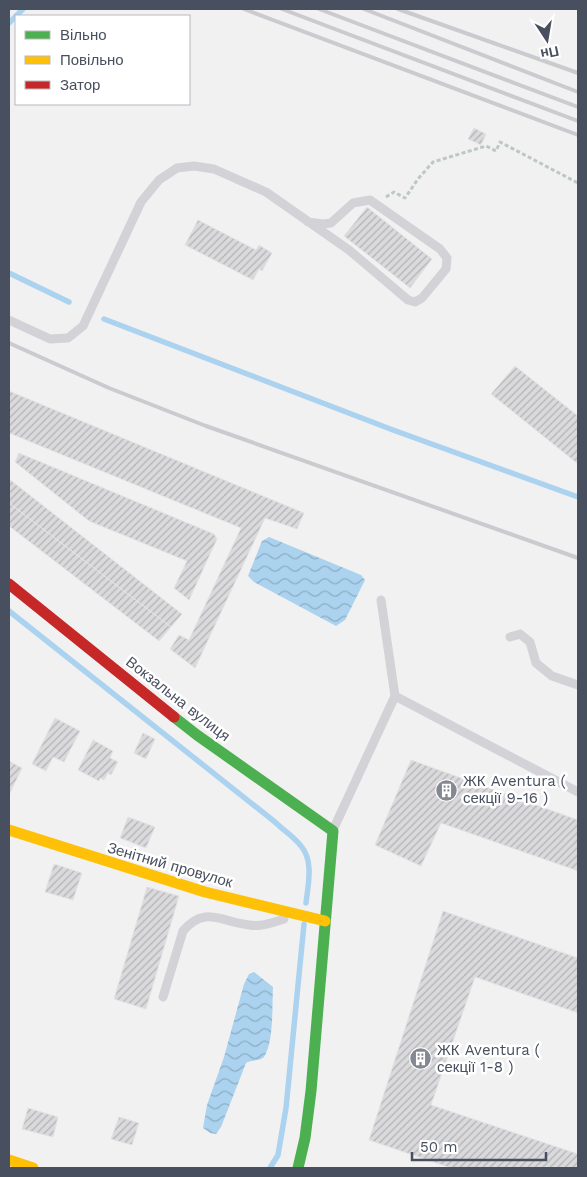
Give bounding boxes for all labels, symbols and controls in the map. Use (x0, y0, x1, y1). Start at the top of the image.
legend (15, 15, 190, 105)
north arrow (522, 15, 572, 65)
text: Вільно (60, 26, 107, 44)
text: Пн (539, 43, 560, 62)
text: Повільно (60, 51, 124, 69)
text: Затор (60, 76, 100, 94)
street label: Вокзальна вулиця (122, 653, 234, 745)
place label: ЖК Aventura ( секції 9-16 ) (463, 772, 566, 807)
building icon: ЖК Aventura ( секції 9-16 ) (435, 778, 459, 802)
street label: Зенітний провулок (105, 839, 235, 892)
place label: ЖК Aventura ( секції 1-8 ) (437, 1041, 540, 1076)
building icon: ЖК Aventura ( секції 1-8 ) (409, 1047, 433, 1071)
scale bar (412, 1130, 546, 1162)
text: 50 m (420, 1138, 457, 1156)

